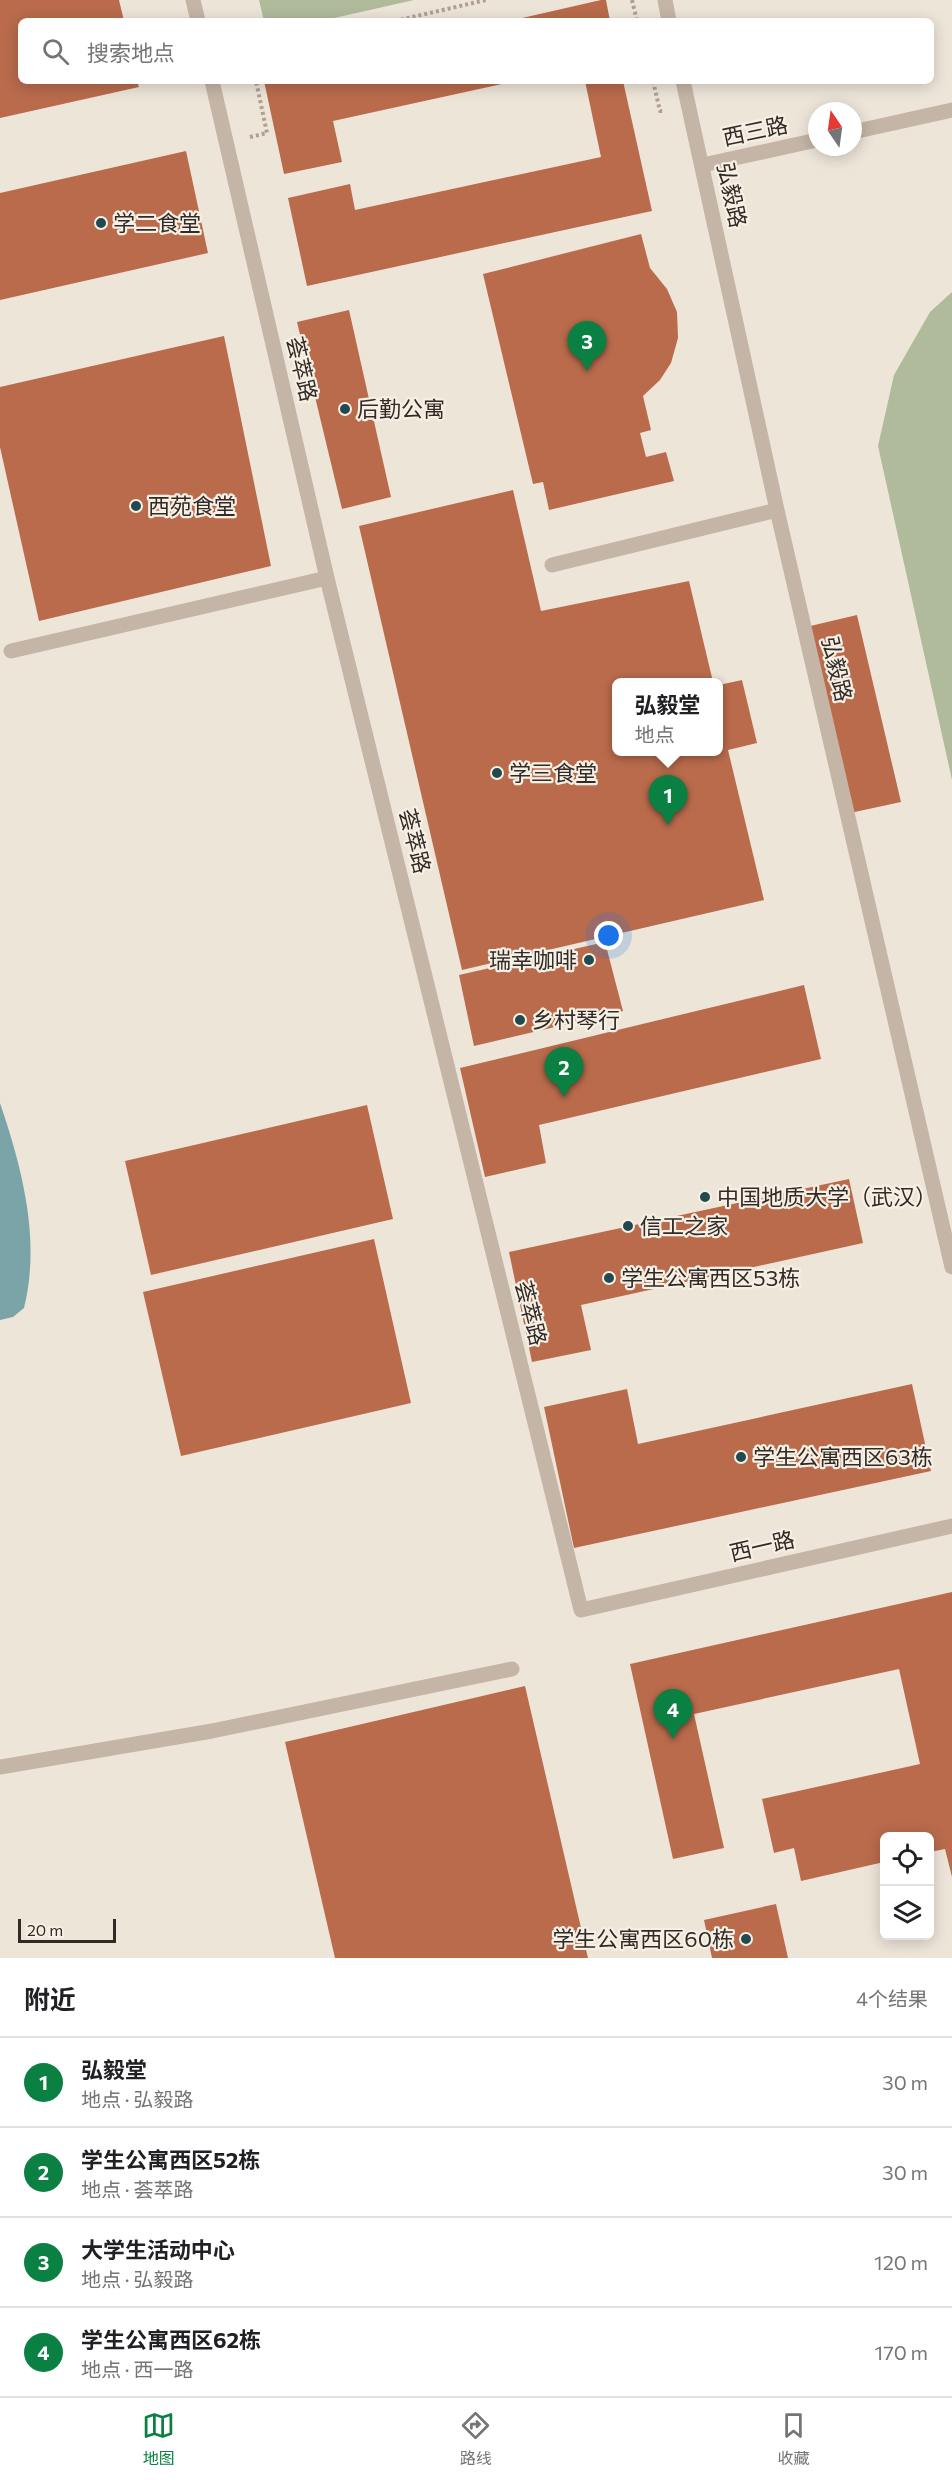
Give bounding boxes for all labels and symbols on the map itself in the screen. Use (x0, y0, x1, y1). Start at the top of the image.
north arrow (808, 102, 862, 156)
street label: 西三路 (720, 110, 790, 151)
street label: 弘毅路 (712, 160, 753, 230)
place label: 学二食堂 (113, 209, 201, 236)
marker: 学二食堂 (94, 216, 108, 230)
pin: 3 (568, 322, 606, 371)
street label: 荟萃路 (282, 334, 323, 404)
place label: 后勤公寓 (357, 395, 445, 422)
marker: 后勤公寓 (338, 402, 352, 416)
place label: 西苑食堂 (148, 492, 236, 519)
marker: 西苑食堂 (129, 499, 143, 513)
street label: 弘毅路 (817, 634, 858, 704)
place label: 学三食堂 (509, 759, 597, 786)
marker: 学三食堂 (490, 766, 504, 780)
pin: 1 (648, 776, 688, 825)
street label: 荟萃路 (394, 806, 437, 876)
your location (594, 921, 623, 950)
place label: 瑞幸咖啡 (489, 946, 577, 973)
marker: 瑞幸咖啡 (582, 953, 596, 967)
place label: 乡村琴行 (532, 1006, 620, 1033)
marker: 乡村琴行 (513, 1013, 527, 1027)
pin: 2 (544, 1048, 584, 1097)
place label: 中国地质大学（武汉） (717, 1183, 937, 1210)
marker: 中国地质大学（武汉） (698, 1190, 712, 1204)
place label: 信工之家 (640, 1212, 728, 1239)
marker: 信工之家 (621, 1219, 635, 1233)
place label: 学生公寓西区53栋 (621, 1264, 800, 1291)
marker: 学生公寓西区53栋 (602, 1271, 616, 1285)
street label: 荟萃路 (510, 1278, 553, 1348)
place label: 学生公寓西区63栋 (753, 1443, 933, 1470)
marker: 学生公寓西区63栋 (734, 1450, 748, 1464)
street label: 西一路 (727, 1525, 797, 1566)
pin: 4 (654, 1690, 692, 1739)
scale bar (18, 1916, 116, 1944)
place label: 学生公寓西区60栋 (552, 1925, 734, 1952)
marker: 学生公寓西区60栋 (739, 1932, 753, 1946)

